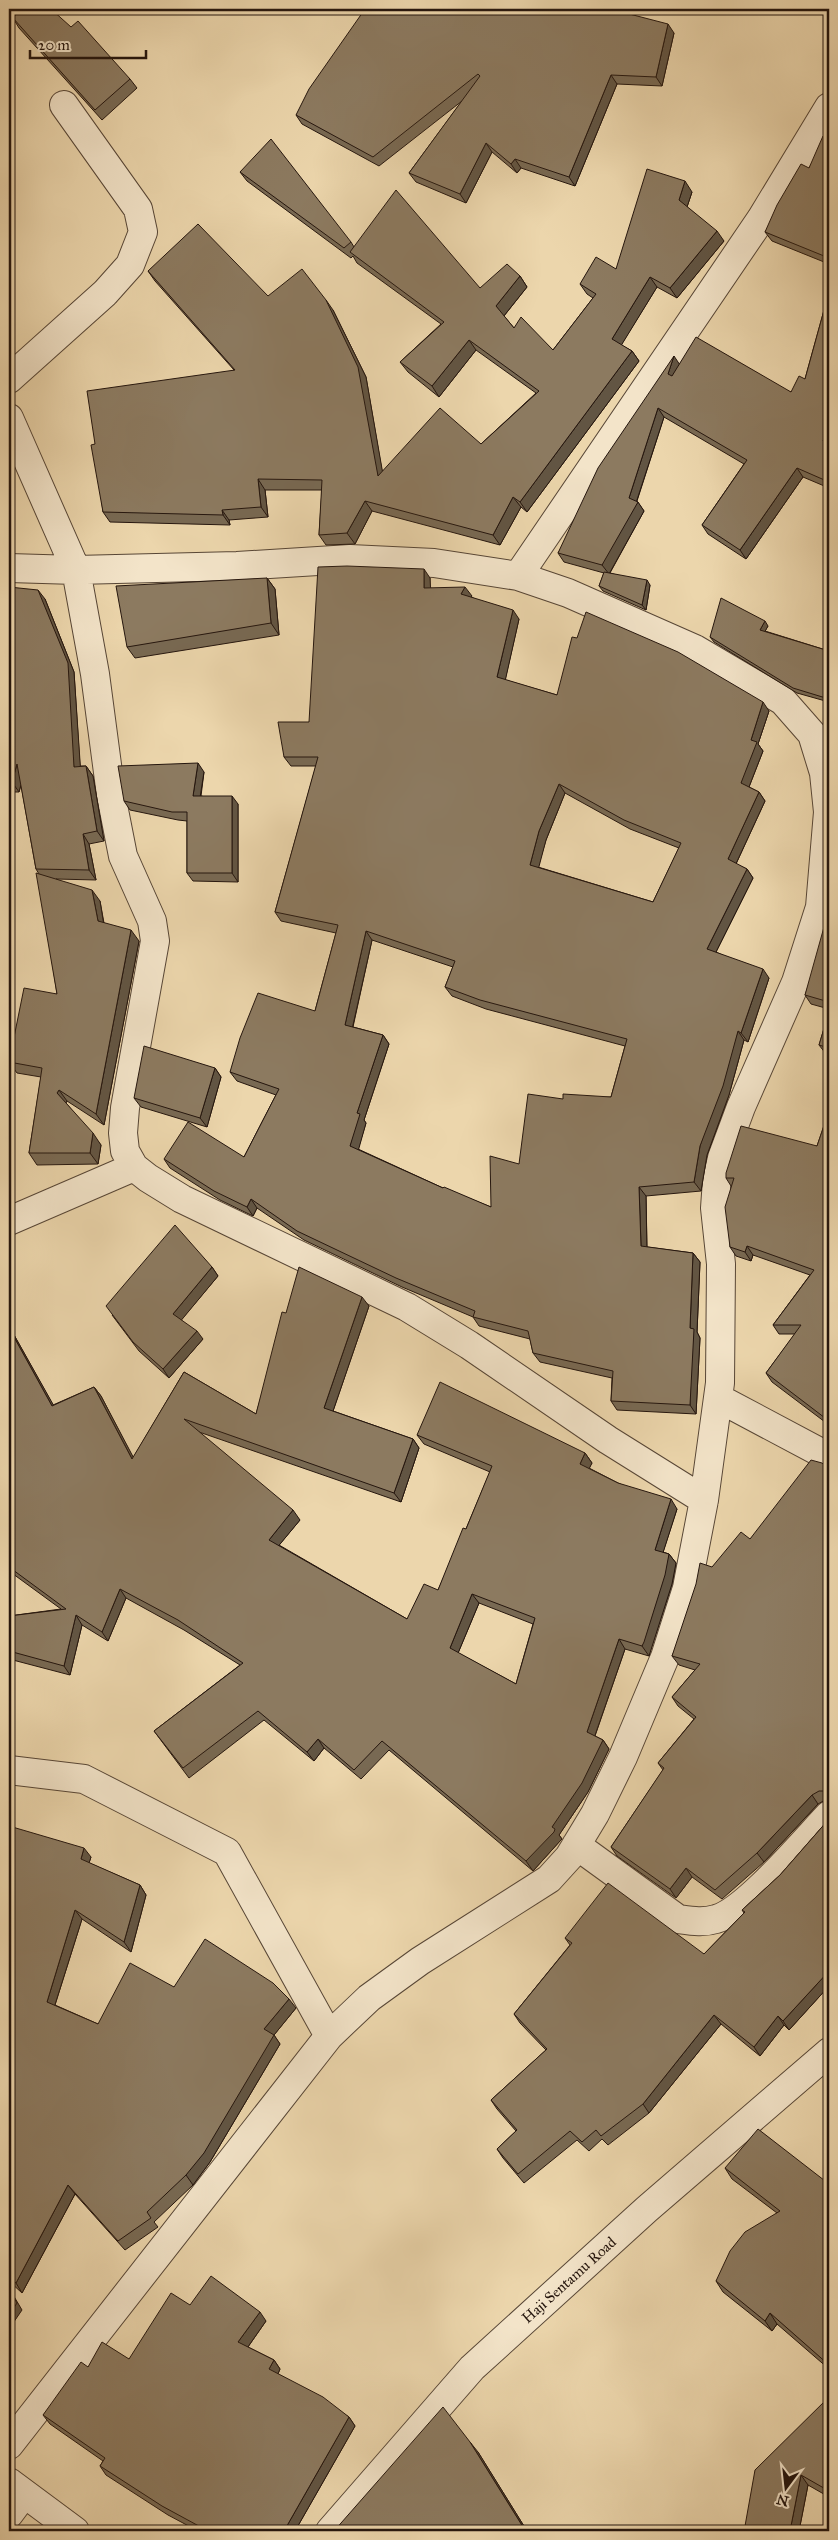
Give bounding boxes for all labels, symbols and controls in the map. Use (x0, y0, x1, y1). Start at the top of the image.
scale bar (30, 28, 146, 60)
text: 20 m (38, 36, 70, 54)
street label: Haji Sentamu Road (518, 2233, 620, 2327)
north arrow (760, 2462, 810, 2512)
text: N (775, 2490, 791, 2510)

